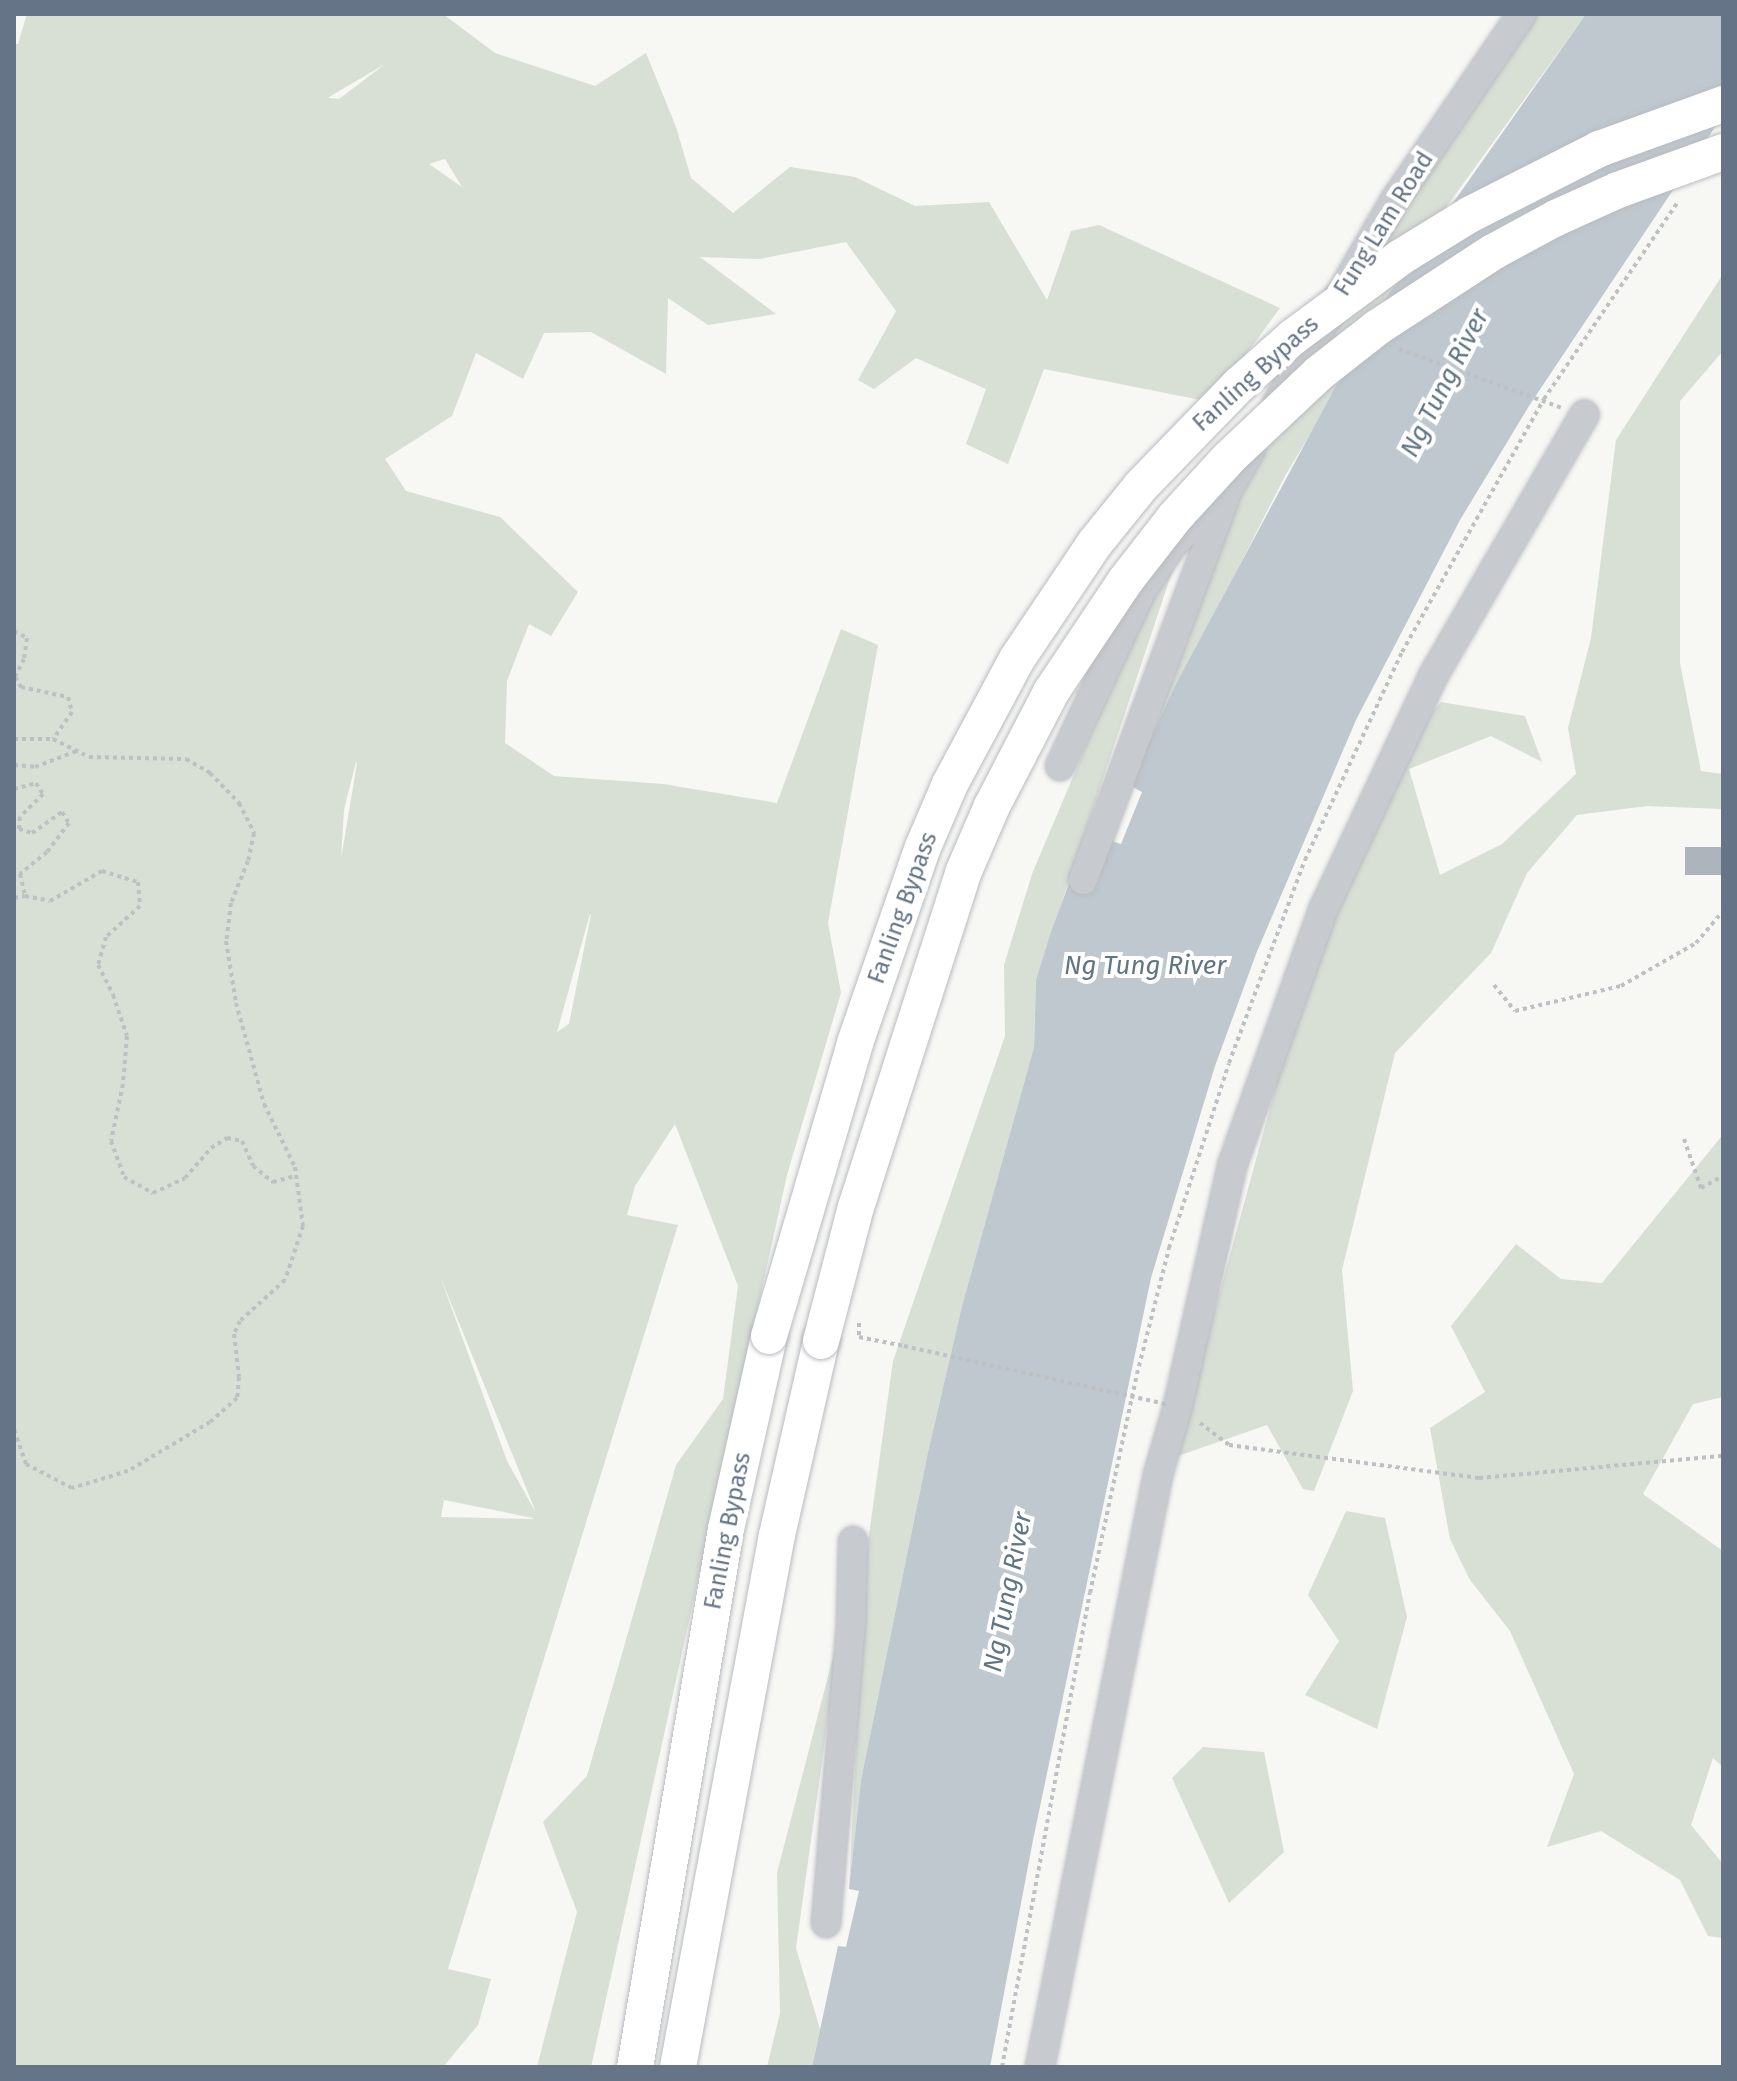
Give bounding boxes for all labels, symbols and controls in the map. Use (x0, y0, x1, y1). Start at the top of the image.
street label: Fung Lam Road (1328, 146, 1440, 302)
water label: Ng Tung River (1394, 304, 1496, 462)
street label: Fanling Bypass (1187, 310, 1325, 438)
street label: Fanling Bypass (862, 828, 944, 988)
water label: Ng Tung River (1064, 950, 1226, 982)
street label: Fanling Bypass (699, 1450, 757, 1612)
water label: Ng Tung River (977, 1509, 1039, 1675)

